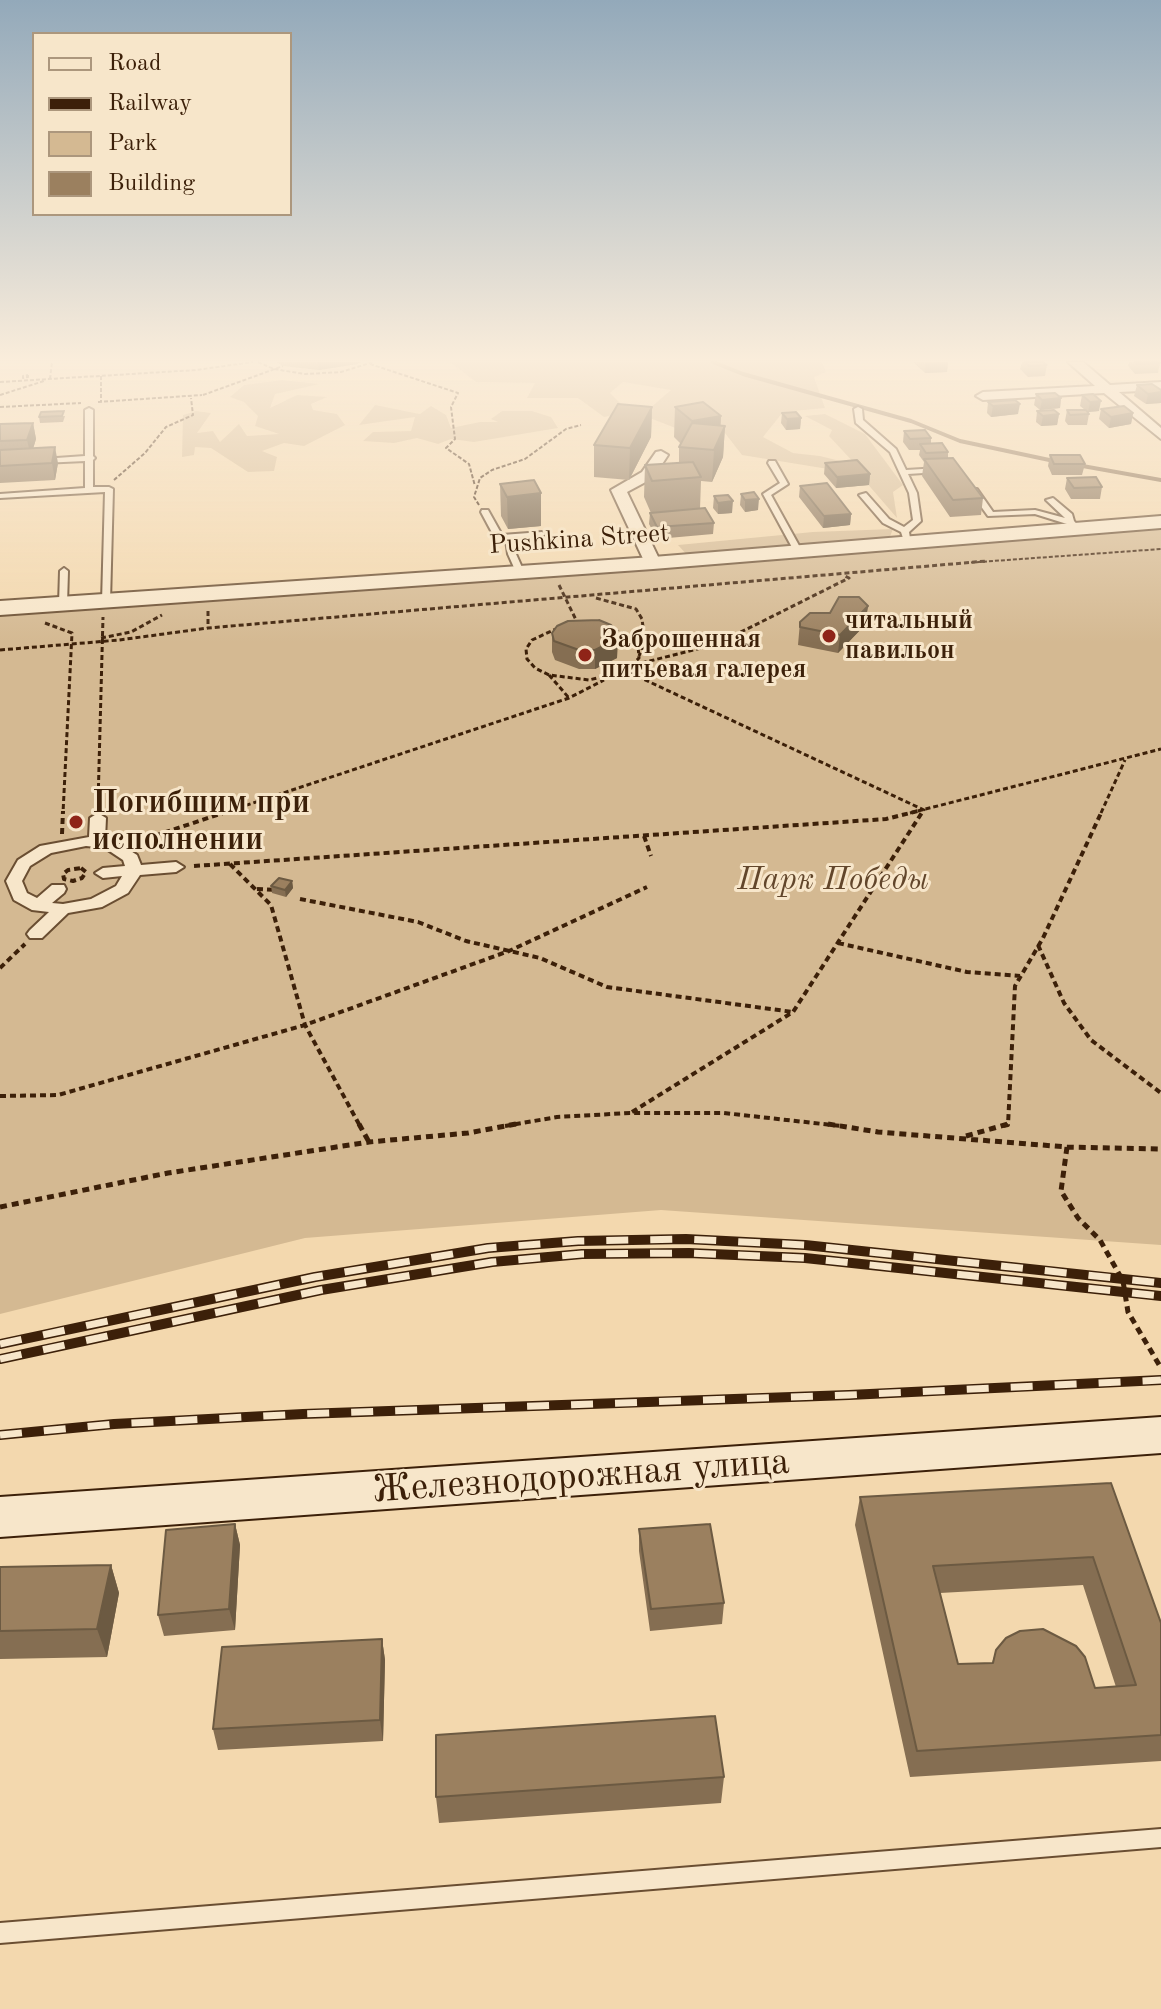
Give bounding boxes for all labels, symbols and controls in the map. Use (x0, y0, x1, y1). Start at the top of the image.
legend (32, 32, 292, 216)
text: Road (108, 52, 161, 76)
text: Railway (108, 92, 192, 116)
text: Park (108, 132, 157, 156)
text: Building (108, 172, 195, 196)
street label: Pushkina Street (488, 518, 670, 562)
place label: читальный павильон (845, 605, 973, 666)
place label: Заброшенная питьевая галерея (601, 624, 806, 686)
marker: читальный павильон (820, 627, 838, 645)
marker: Заброшенная питьевая галерея (576, 646, 594, 664)
place label: Погибшим при исполнении (92, 785, 310, 860)
marker: Погибшим при исполнении (67, 813, 85, 831)
park label: Парк Победы (737, 862, 929, 900)
street label: Железнодорожная улица (371, 1440, 791, 1514)

